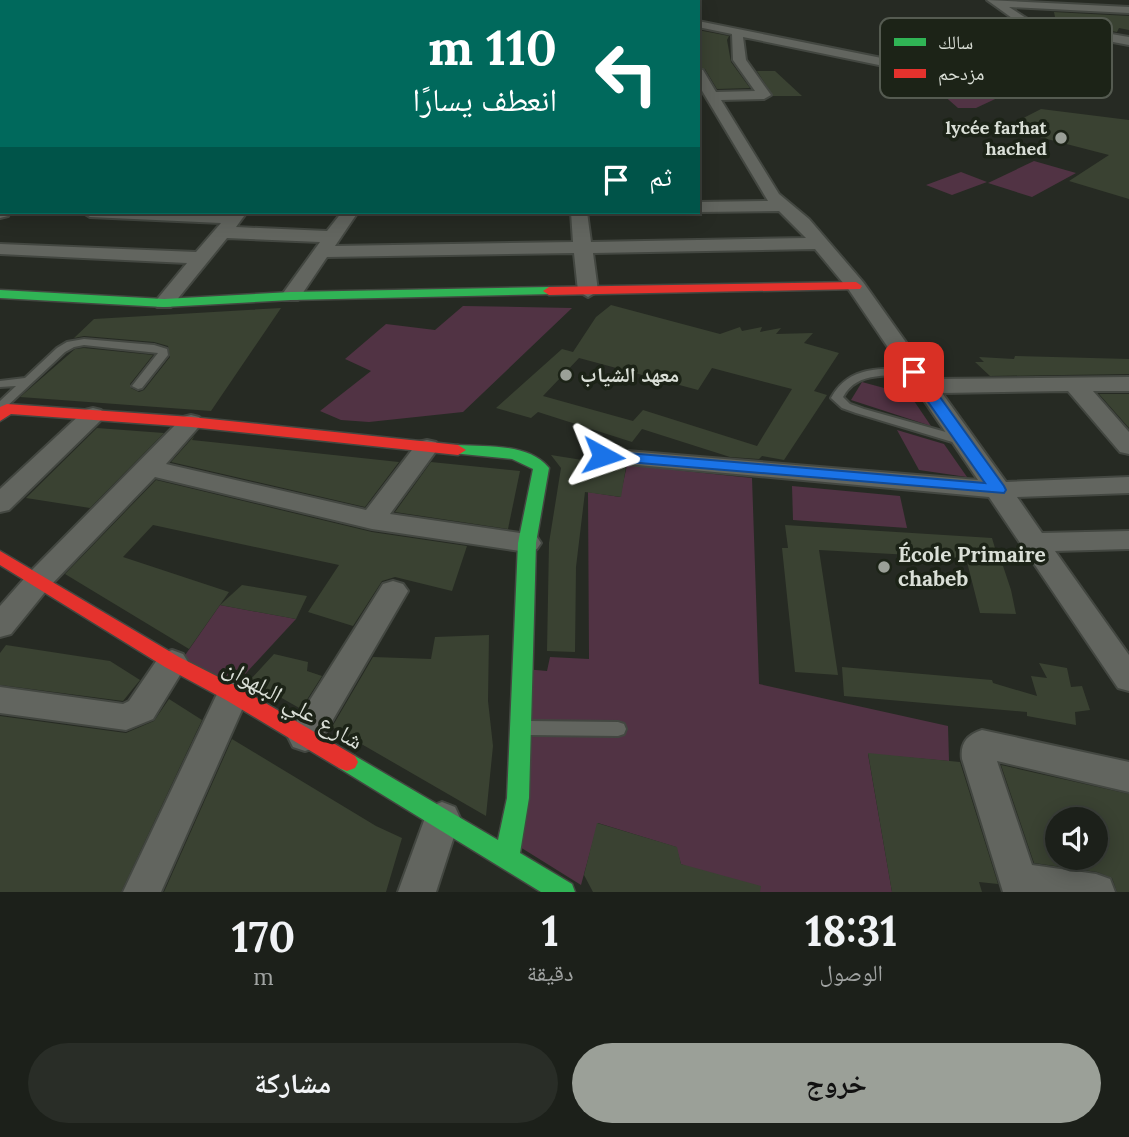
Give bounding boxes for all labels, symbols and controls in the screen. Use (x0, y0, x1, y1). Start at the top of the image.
text: 110 m (428, 16, 557, 78)
legend (880, 18, 1112, 98)
icon: left (581, 28, 672, 119)
text: سالك (938, 30, 973, 54)
text: مزدحم (938, 61, 984, 86)
text: انعطف يسارًا (412, 79, 557, 120)
place label: lycée farhat hached (945, 116, 1048, 160)
marker: lycée farhat hached (1053, 130, 1069, 146)
text: ثم (649, 160, 672, 193)
icon: arrive (597, 161, 635, 199)
pin (884, 342, 944, 402)
icon: arrive (895, 353, 933, 391)
place label: معهد الشياب (580, 361, 679, 388)
marker: معهد الشياب (558, 367, 574, 383)
position arrow (566, 419, 640, 493)
place label: École Primaire chabeb (898, 541, 1046, 592)
marker: École Primaire chabeb (876, 559, 892, 575)
street label: شارع علي البلهوان (216, 651, 369, 760)
map controls (1045, 807, 1108, 870)
button: sound (1045, 807, 1108, 870)
text: 1 (542, 904, 559, 958)
text: 18:31 (805, 904, 897, 958)
text: 170 (232, 910, 295, 964)
text: دقيقة (527, 958, 574, 987)
text: الوصول (819, 958, 883, 987)
text: m (253, 962, 274, 991)
button: مشاركة (28, 1043, 558, 1123)
button: خروج (572, 1043, 1101, 1123)

